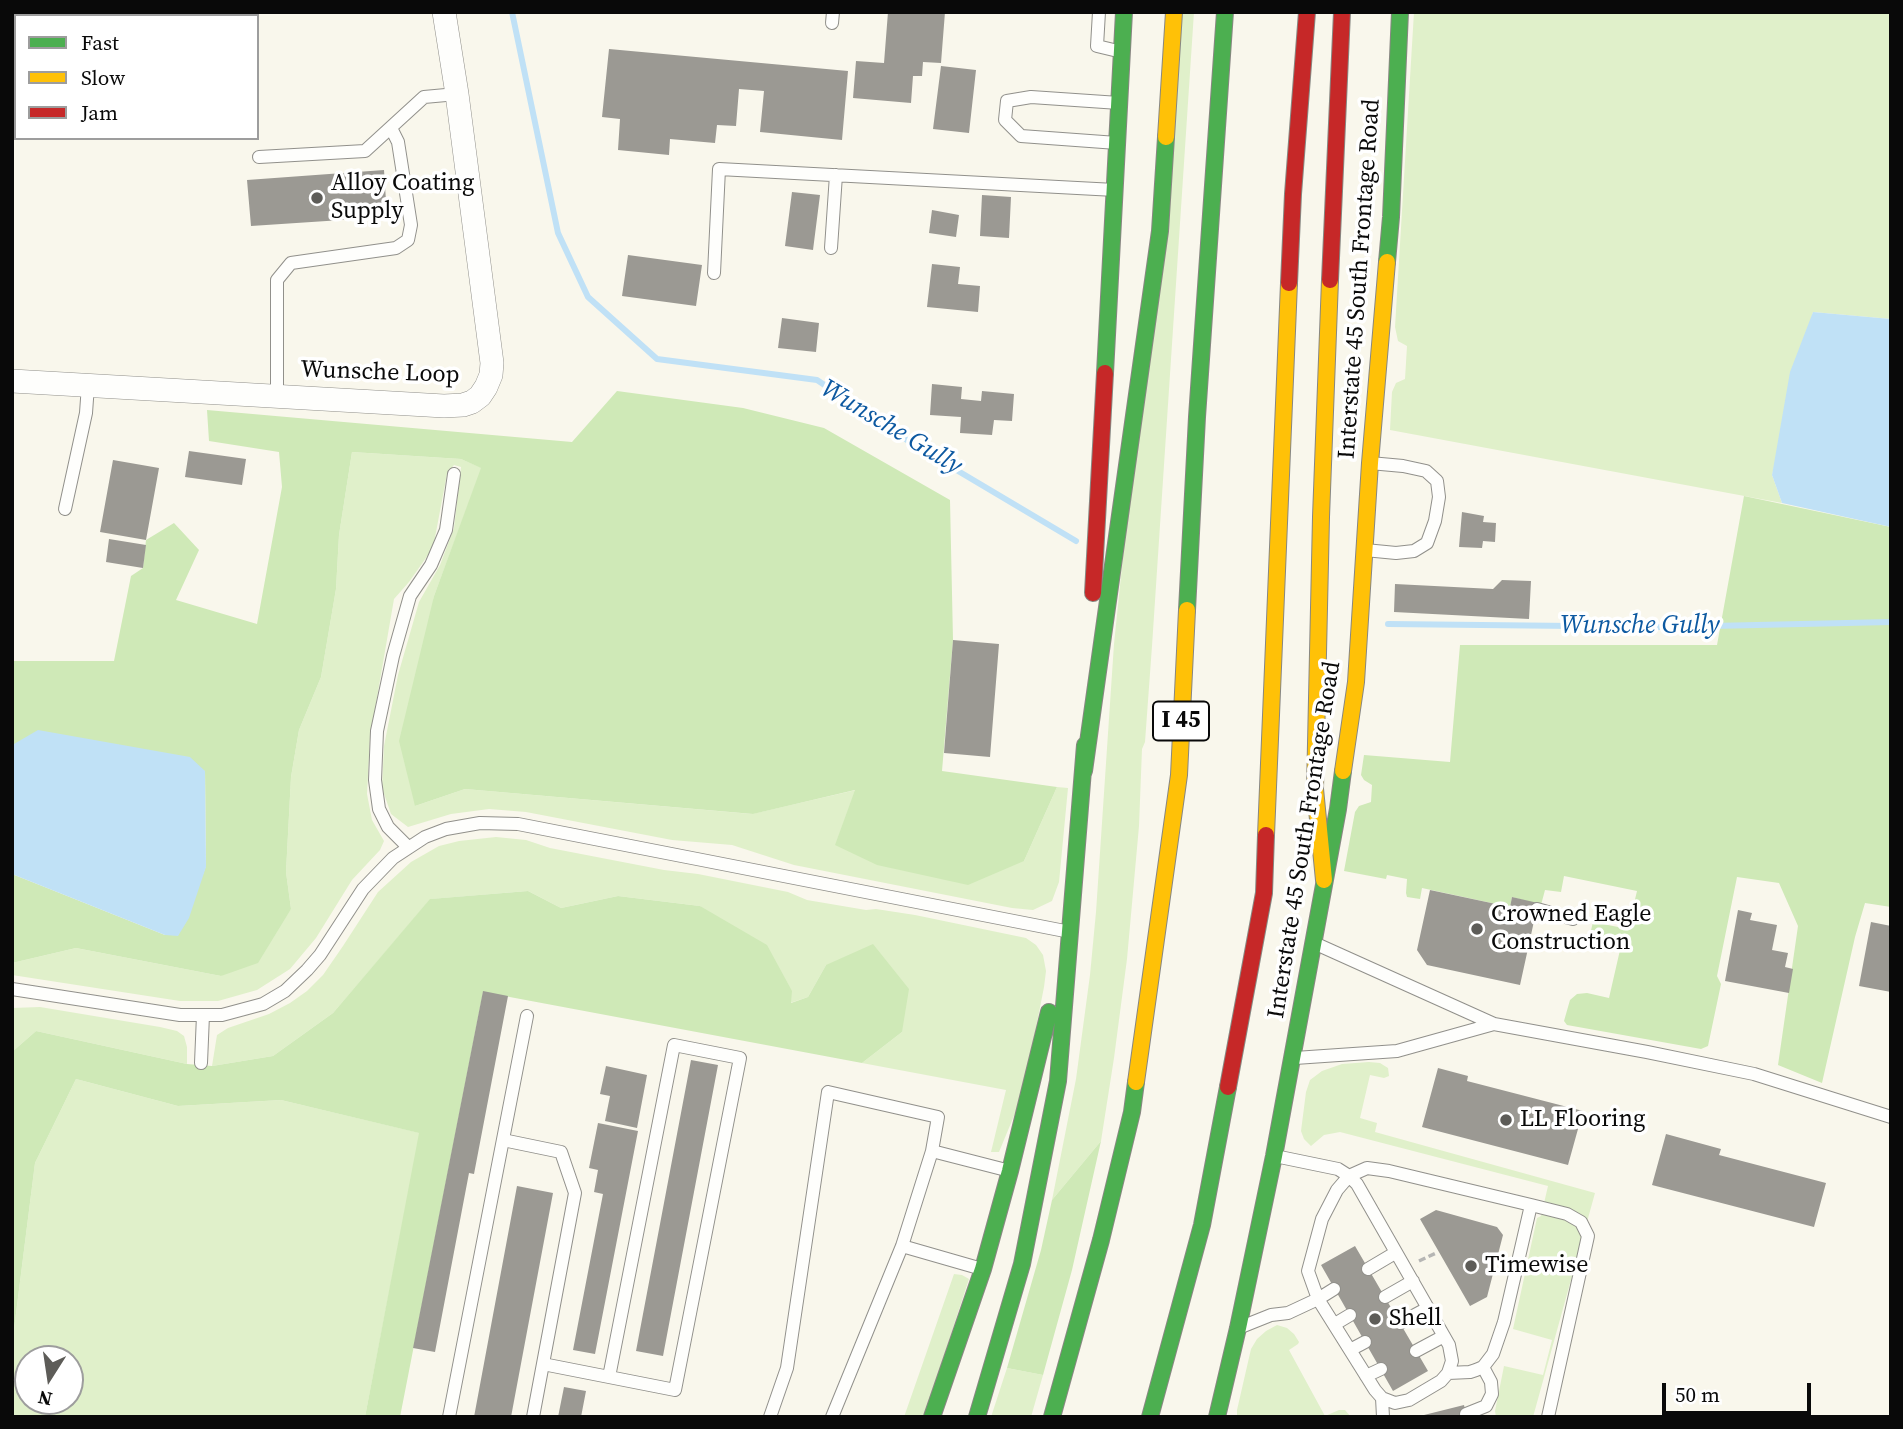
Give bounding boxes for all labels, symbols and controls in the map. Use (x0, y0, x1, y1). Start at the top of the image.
legend (14, 14, 259, 140)
text: Fast (81, 28, 119, 57)
text: Slow (81, 63, 125, 92)
text: Jam (81, 98, 118, 127)
street label: Interstate 45 South Frontage Road (1333, 98, 1387, 460)
place label: Alloy Coating Supply (331, 170, 475, 226)
marker: Alloy Coating Supply (309, 190, 325, 206)
street label: Wunsche Loop (300, 356, 460, 390)
water label: Wunsche Gully (815, 374, 967, 482)
water label: Wunsche Gully (1560, 610, 1720, 642)
street label: Interstate 45 South Frontage Road (1263, 659, 1347, 1021)
road number: I 45 (1153, 702, 1209, 740)
place label: Crowned Eagle Construction (1491, 901, 1652, 957)
marker: Crowned Eagle Construction (1469, 921, 1485, 937)
place label: LL Flooring (1520, 1106, 1645, 1134)
marker: LL Flooring (1498, 1112, 1514, 1128)
place label: Timewise (1485, 1252, 1588, 1280)
marker: Timewise (1463, 1258, 1479, 1274)
place label: Shell (1389, 1305, 1442, 1333)
marker: Shell (1367, 1311, 1383, 1327)
north arrow (14, 1345, 84, 1415)
scale bar (1665, 1370, 1814, 1414)
text: 50 m (1675, 1380, 1720, 1409)
text: N (36, 1384, 55, 1413)

